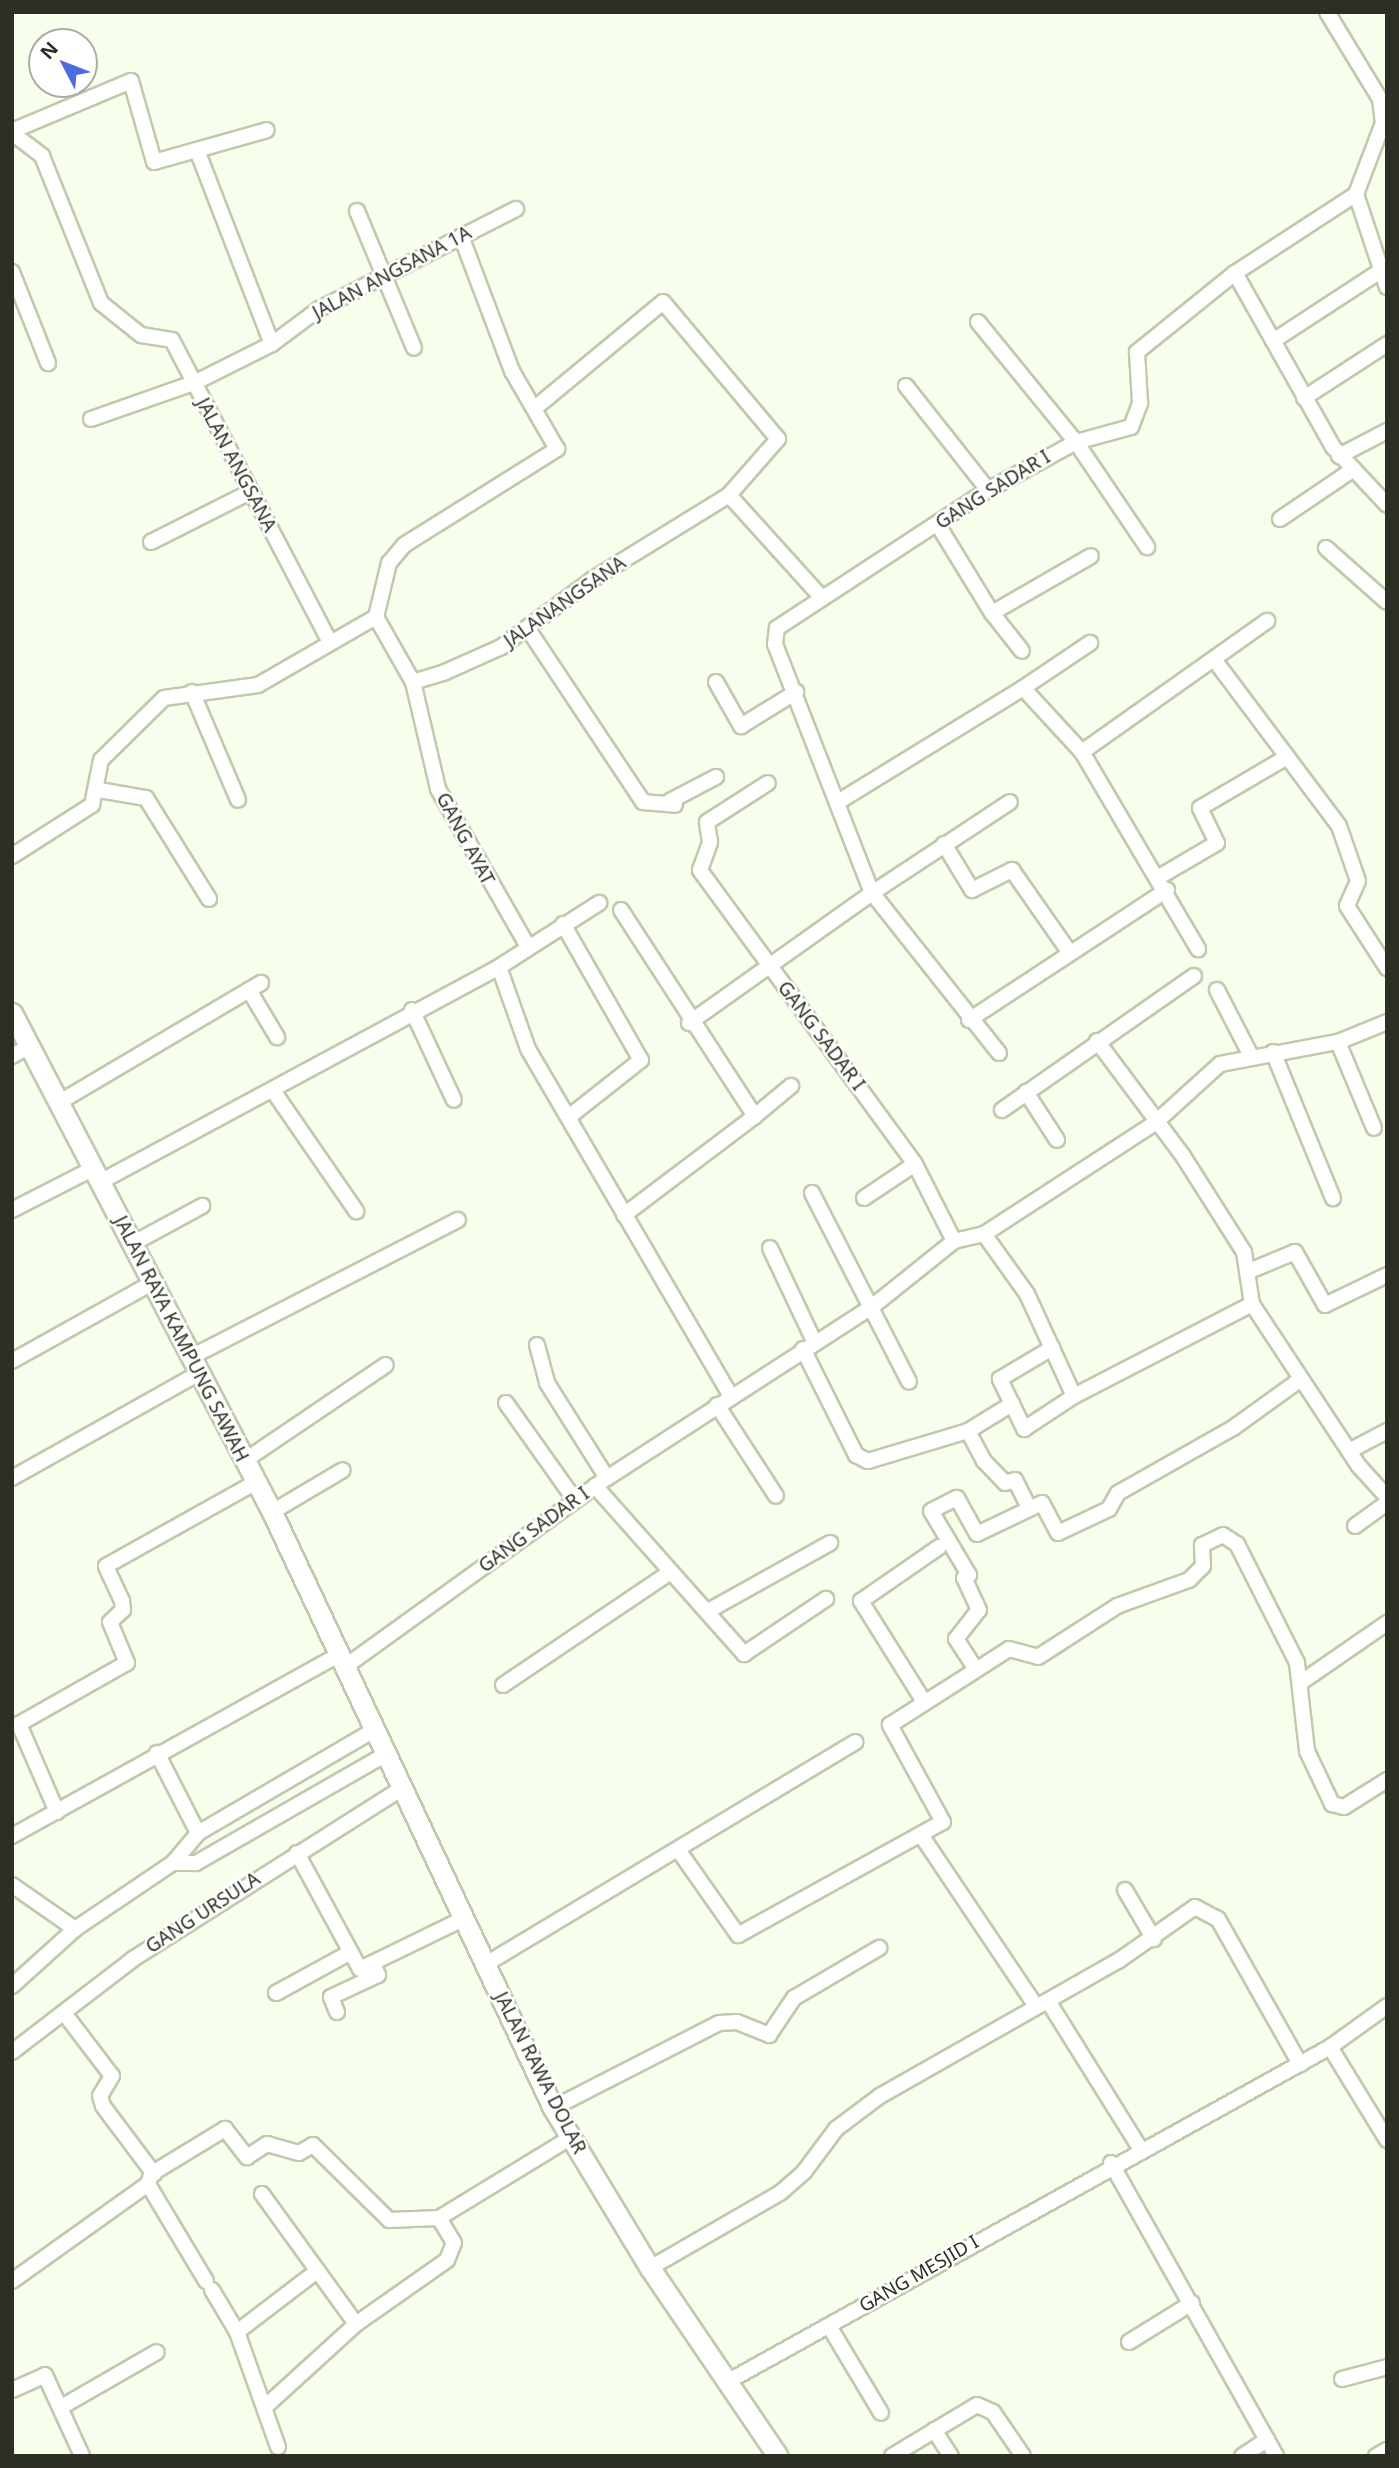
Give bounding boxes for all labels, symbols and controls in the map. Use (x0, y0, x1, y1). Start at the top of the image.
north arrow (28, 28, 98, 98)
text: N (34, 36, 64, 65)
street label: JALAN ANGSANA 1A (309, 222, 475, 324)
street label: JALAN ANGSANA (191, 394, 281, 536)
street label: GANG SADAR I (932, 446, 1054, 534)
street label: JALANANGSANA (500, 552, 630, 652)
street label: GANG AYAT (431, 789, 499, 889)
street label: GANG SADAR I (773, 977, 869, 1095)
street label: JALAN RAYA KAMPUNG SAWAH (109, 1212, 253, 1466)
street label: GANG SADAR I (474, 1482, 594, 1578)
street label: GANG URSULA (142, 1868, 264, 1958)
street label: JALAN RAWA DOLAR (489, 1988, 591, 2158)
street label: GANG MESJID I (855, 2231, 983, 2317)

